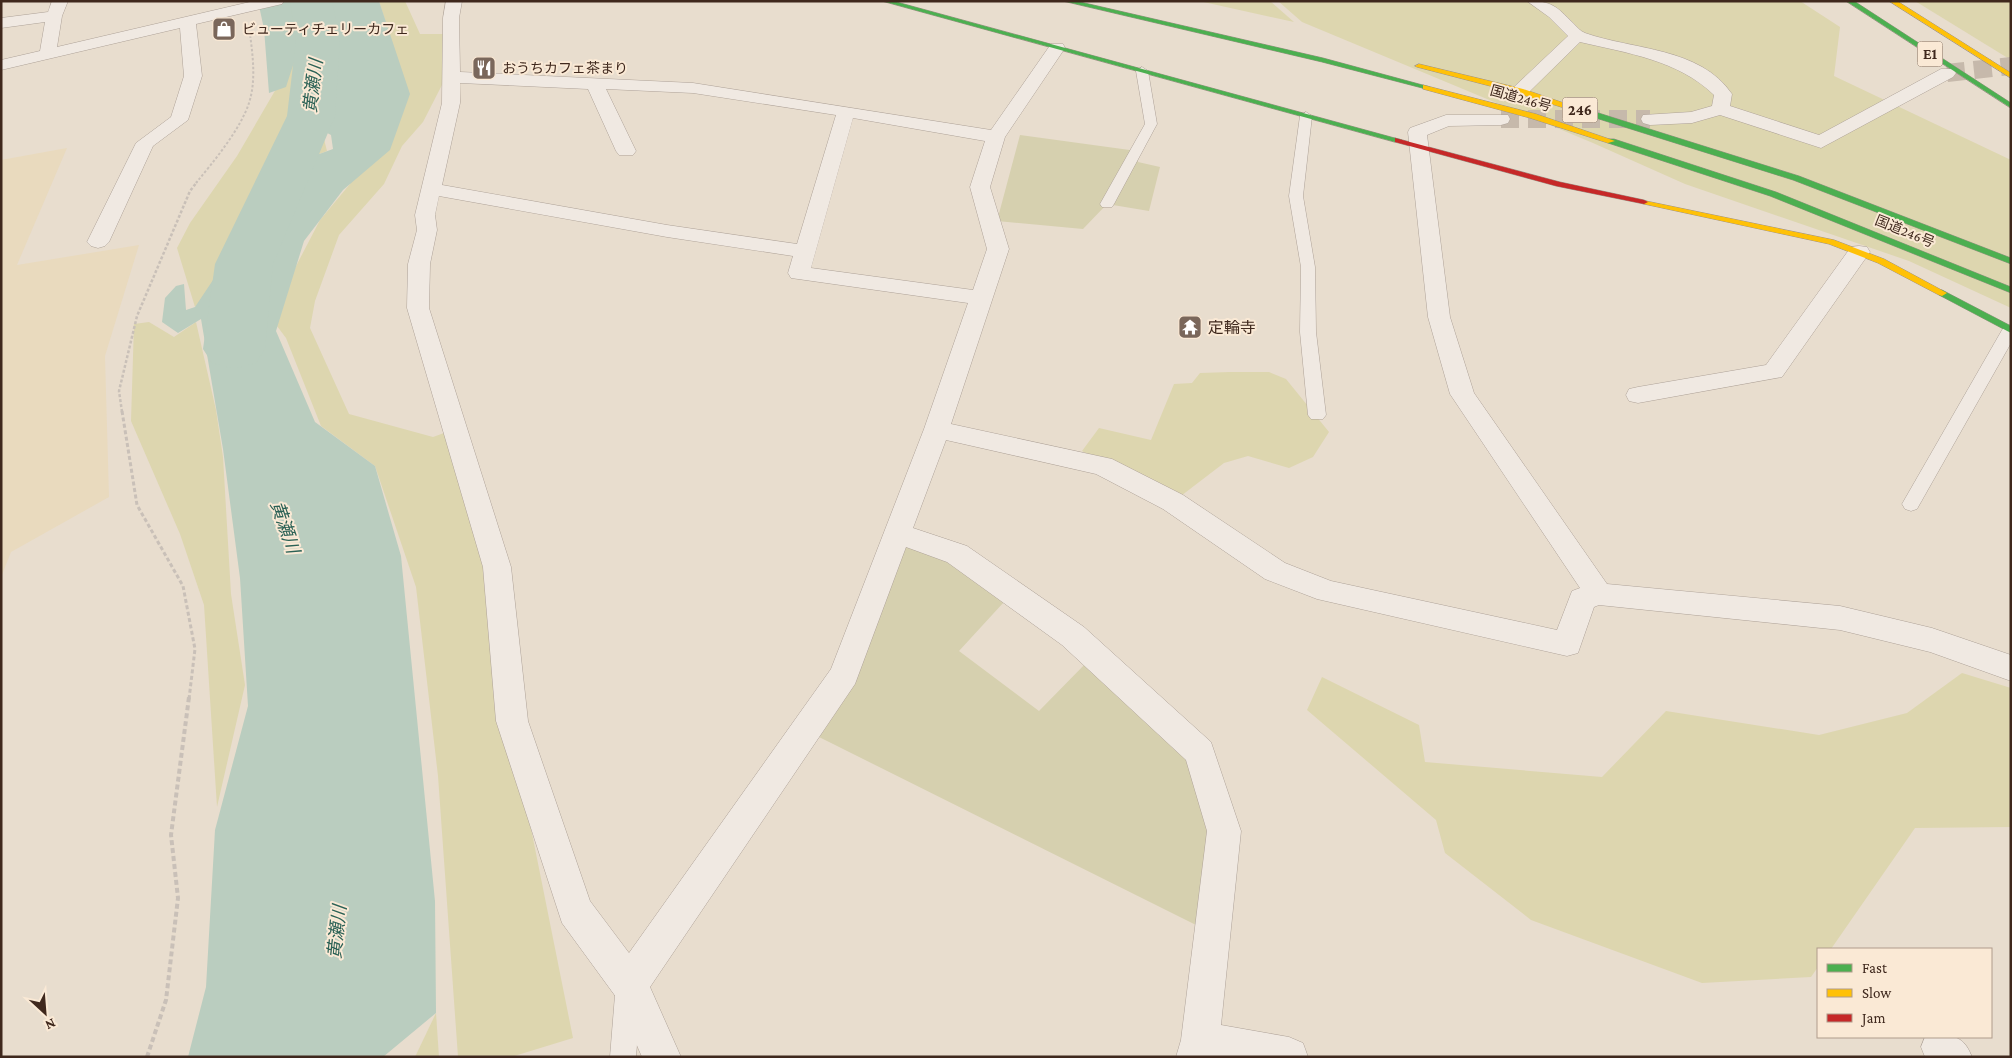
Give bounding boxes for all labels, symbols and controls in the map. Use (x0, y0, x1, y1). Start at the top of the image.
shop icon: ビューティチェリーカフェ (211, 16, 237, 42)
place label: ビューティチェリーカフェ (242, 21, 409, 37)
road number: E1 (1918, 42, 1942, 66)
restaurant icon: おうちカフェ茶まり (471, 55, 497, 81)
water label: 黄瀬川 (300, 56, 326, 114)
place label: おうちカフェ茶まり (502, 60, 628, 76)
street label: 国道246号 (1489, 82, 1553, 114)
road number: 246 (1562, 98, 1598, 122)
street label: 国道246号 (1873, 212, 1937, 250)
temple icon: 定輪寺 (1177, 314, 1203, 340)
place label: 定輪寺 (1208, 319, 1256, 336)
water label: 黄瀬川 (267, 498, 304, 558)
water label: 黄瀬川 (324, 902, 350, 960)
legend (1817, 948, 1992, 1038)
text: Fast (1862, 960, 1888, 976)
text: Slow (1862, 985, 1892, 1001)
north arrow (20, 988, 70, 1038)
text: Jam (1860, 1010, 1885, 1027)
text: N (42, 1015, 58, 1034)

